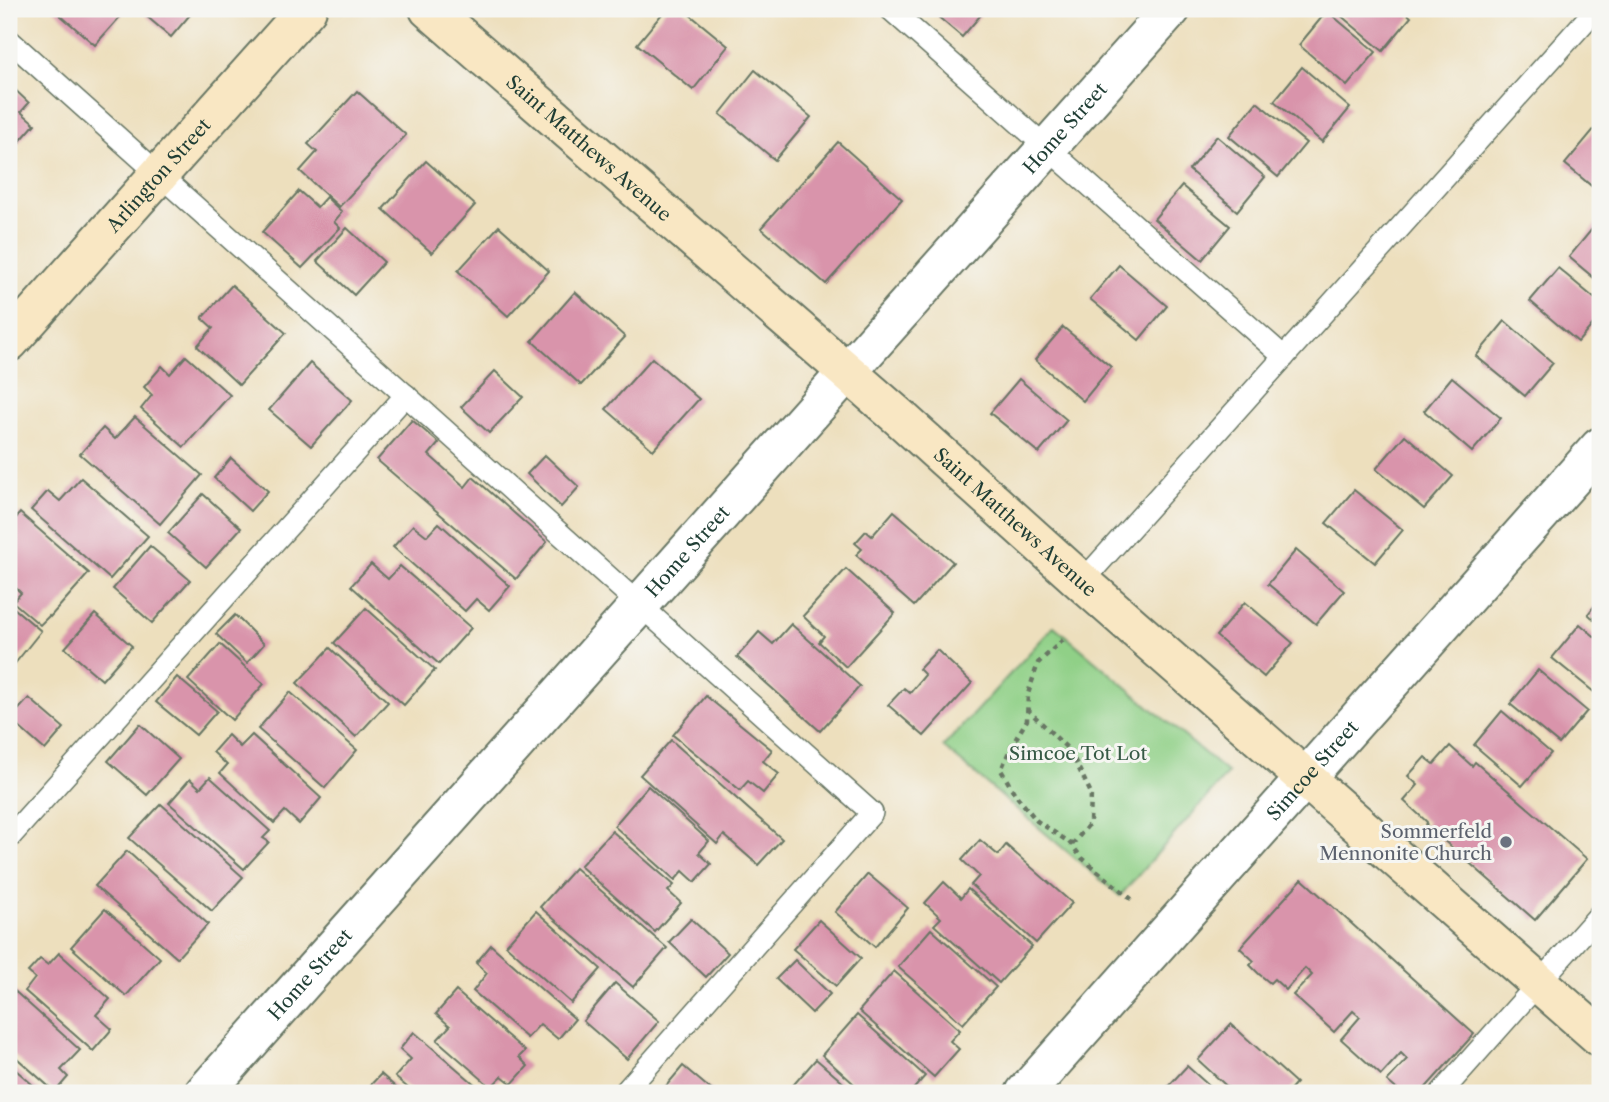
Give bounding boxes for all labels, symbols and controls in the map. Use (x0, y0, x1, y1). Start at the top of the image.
street label: Saint Matthews Avenue (502, 70, 676, 226)
street label: Home Street (1018, 77, 1112, 179)
street label: Arlington Street (101, 113, 215, 237)
street label: Saint Matthews Avenue (929, 443, 1101, 601)
street label: Home Street (641, 501, 734, 602)
street label: Simcoe Street (1262, 715, 1363, 825)
park label: Simcoe Tot Lot (1009, 742, 1147, 765)
place label: Sommerfeld Mennonite Church (1319, 820, 1492, 865)
marker: Sommerfeld Mennonite Church (1498, 834, 1514, 850)
street label: Home Street (263, 924, 357, 1025)

